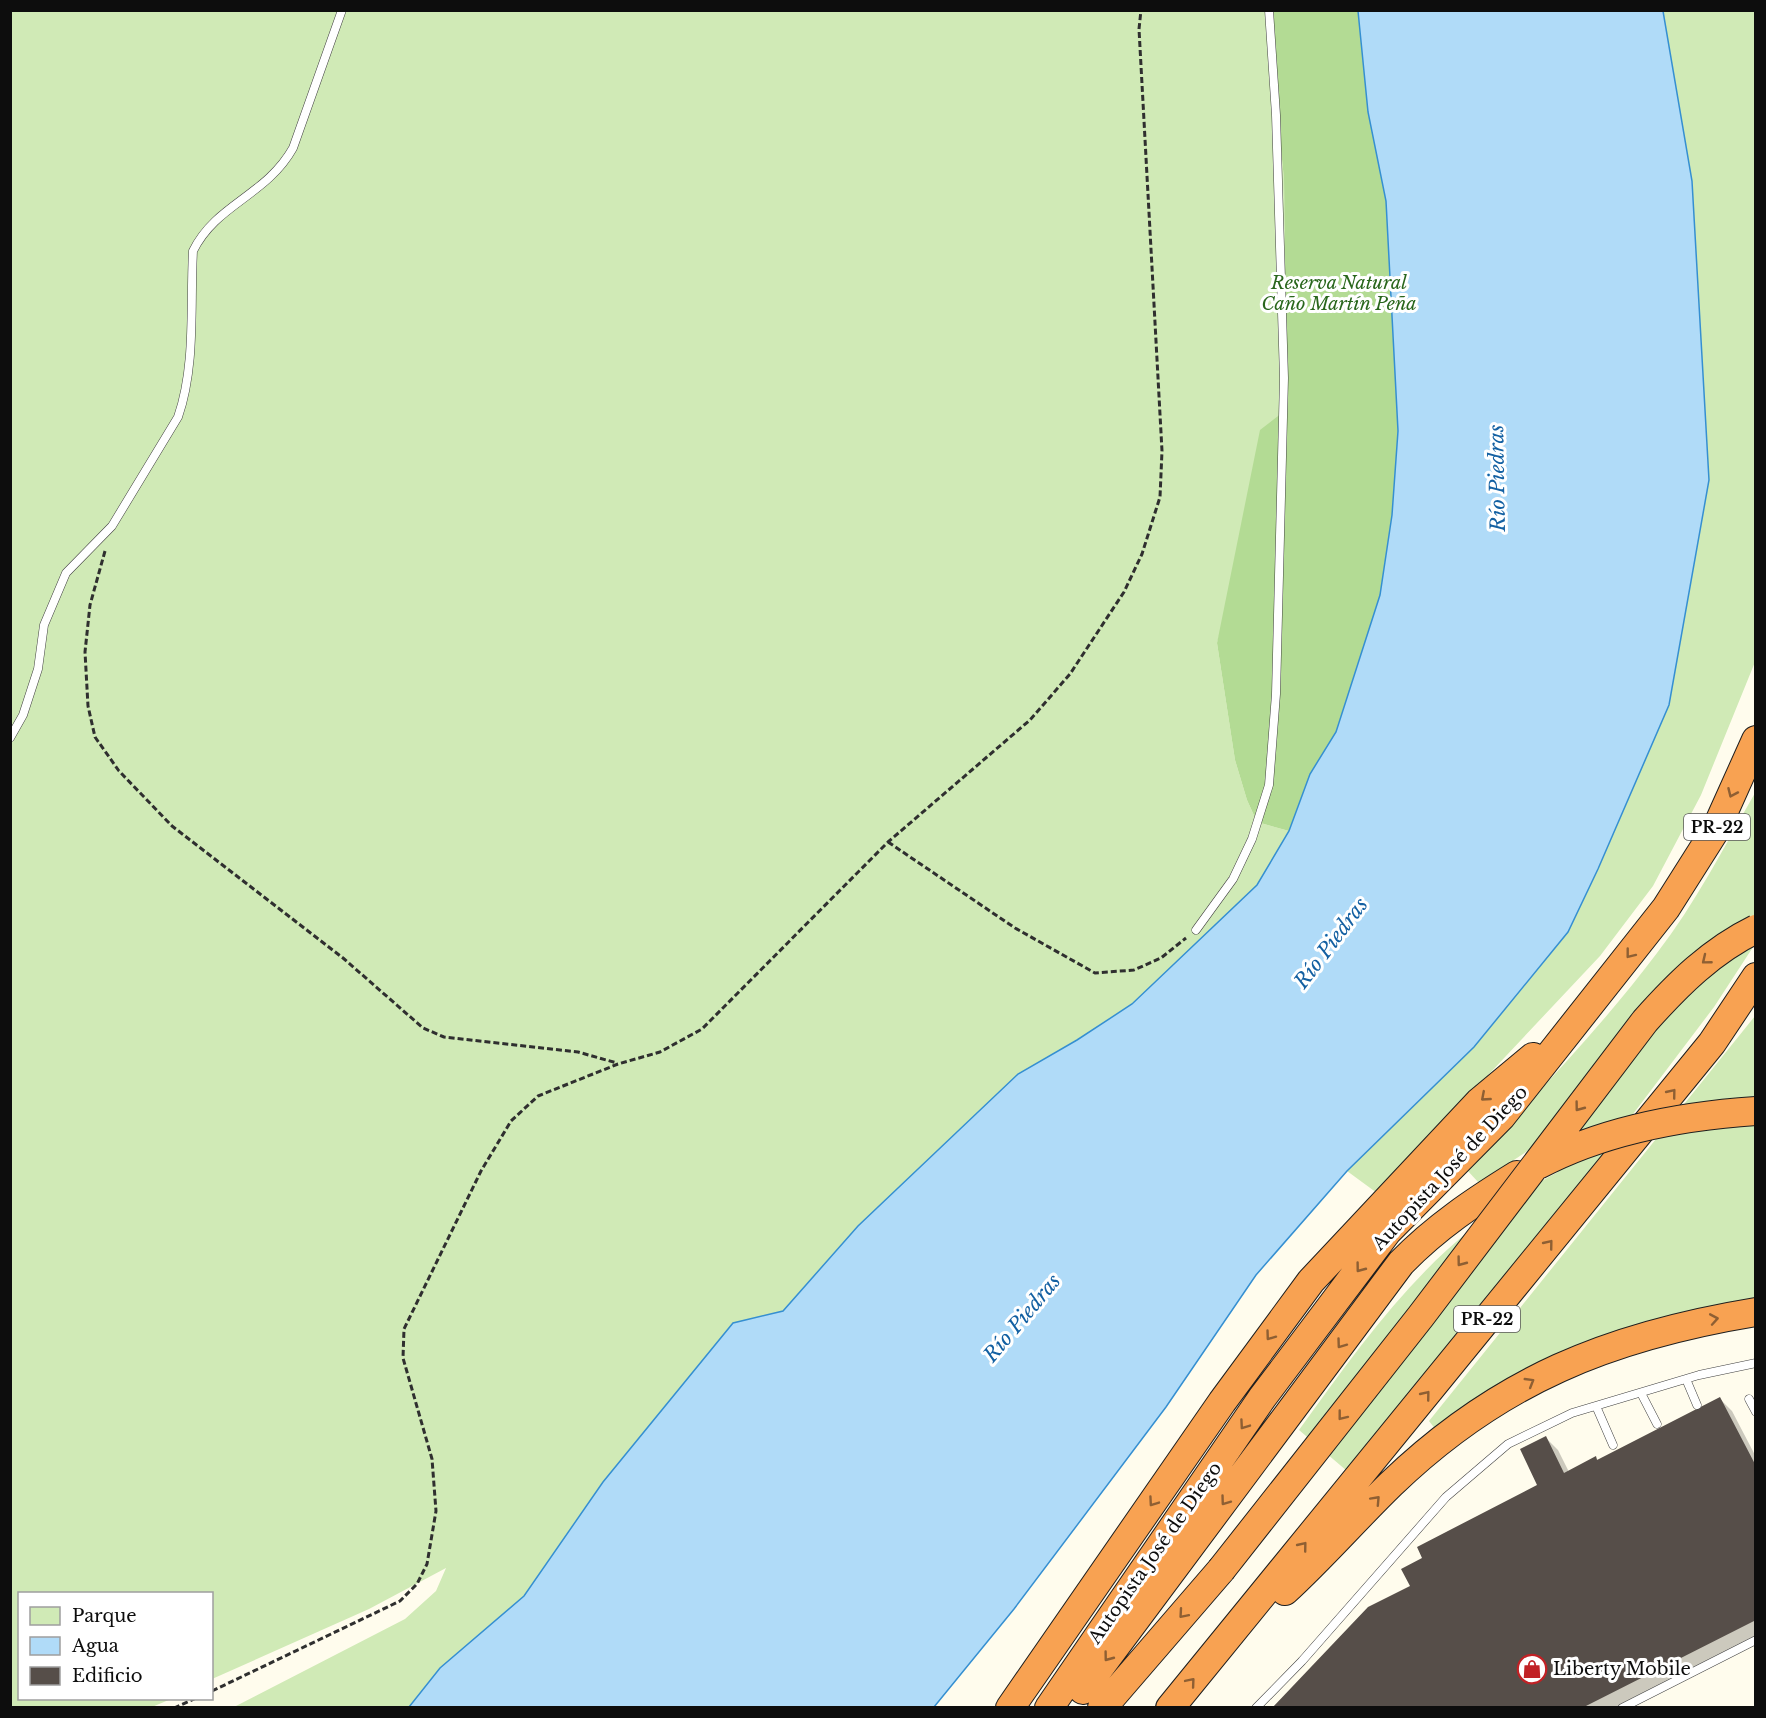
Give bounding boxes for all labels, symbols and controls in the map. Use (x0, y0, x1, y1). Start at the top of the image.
park label: Reserva Natural Caño Martín Peña (1261, 272, 1417, 315)
water label: Río Piedras (1484, 424, 1510, 533)
one-way arrow (1727, 787, 1739, 798)
road number: PR-22 (1684, 814, 1750, 840)
water label: Río Piedras (1289, 893, 1373, 994)
one-way arrow (1626, 947, 1637, 958)
one-way arrow (1702, 953, 1713, 964)
street label: Autopista José de Diego (1367, 1081, 1532, 1256)
one-way arrow (1665, 1089, 1676, 1100)
one-way arrow (1481, 1090, 1492, 1101)
one-way arrow (1575, 1100, 1586, 1111)
one-way arrow (1542, 1240, 1553, 1251)
one-way arrow (1457, 1256, 1468, 1267)
one-way arrow (1356, 1262, 1367, 1273)
water label: Río Piedras (978, 1269, 1066, 1367)
road number: PR-22 (1454, 1306, 1520, 1332)
one-way arrow (1708, 1313, 1718, 1326)
one-way arrow (1267, 1329, 1278, 1340)
one-way arrow (1337, 1338, 1348, 1349)
one-way arrow (1524, 1378, 1534, 1389)
one-way arrow (1418, 1391, 1429, 1402)
one-way arrow (1338, 1410, 1349, 1421)
one-way arrow (1240, 1418, 1251, 1429)
street label: Autopista José de Diego (1083, 1458, 1226, 1649)
one-way arrow (1149, 1495, 1160, 1506)
one-way arrow (1222, 1495, 1233, 1506)
one-way arrow (1369, 1497, 1380, 1507)
one-way arrow (1295, 1542, 1306, 1553)
legend (18, 1592, 213, 1700)
text: Parque (72, 1605, 137, 1627)
one-way arrow (1179, 1608, 1190, 1619)
text: Agua (71, 1635, 119, 1657)
one-way arrow (1105, 1650, 1116, 1661)
shop icon: Liberty Mobile (1516, 1653, 1548, 1685)
place label: Liberty Mobile (1553, 1658, 1691, 1680)
text: Edificio (72, 1665, 143, 1687)
one-way arrow (1184, 1678, 1195, 1689)

